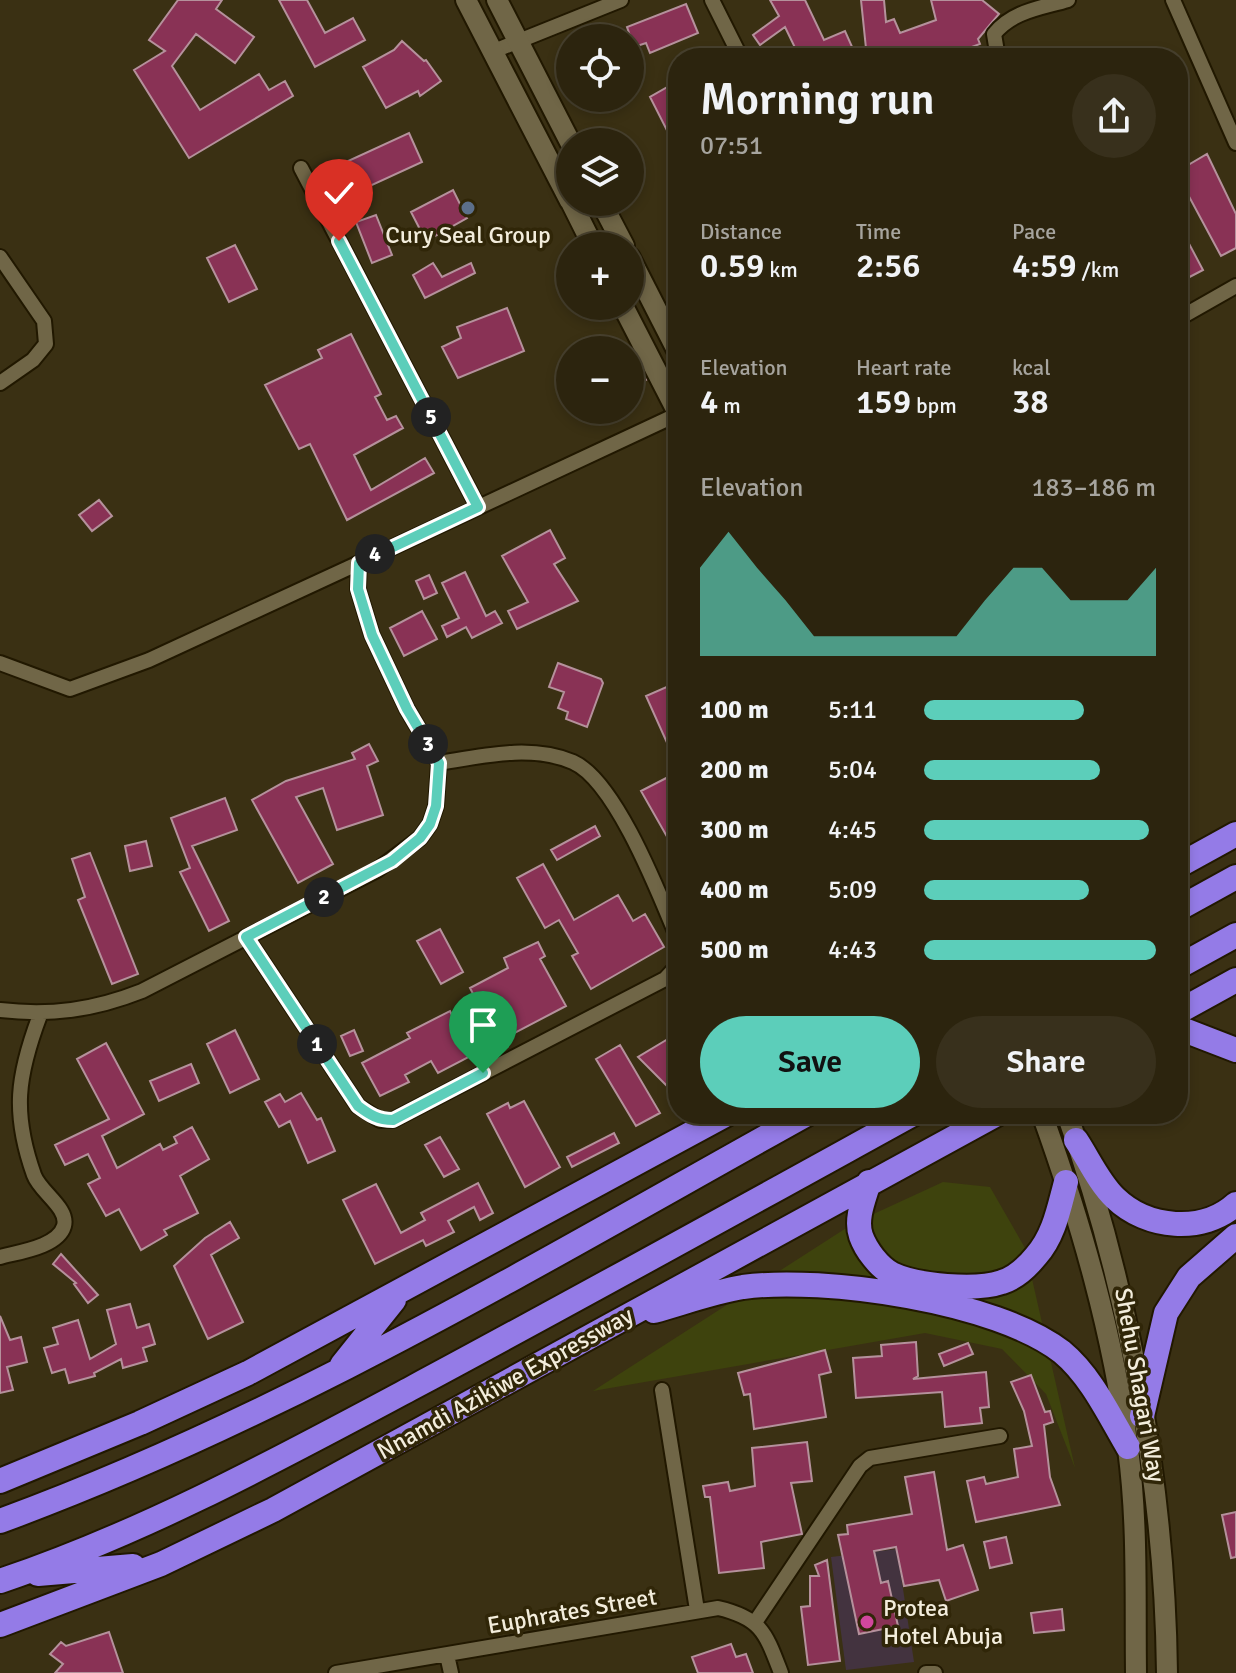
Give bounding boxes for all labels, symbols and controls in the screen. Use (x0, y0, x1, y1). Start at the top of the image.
map controls (556, 24, 644, 424)
button: locate (556, 24, 644, 112)
text: Morning run (700, 73, 935, 127)
button: share (1072, 74, 1156, 158)
button: layers (556, 128, 644, 216)
text: 07:51 (700, 130, 763, 162)
pin (305, 159, 373, 241)
icon: check (317, 171, 361, 215)
marker: Cury Seal Group (459, 199, 477, 217)
text: Distance (700, 218, 782, 245)
text: Time (856, 218, 901, 245)
text: Pace (1012, 218, 1056, 245)
place label: Cury Seal Group (385, 220, 551, 250)
button: + (556, 232, 644, 320)
text: 0.59 (700, 245, 764, 287)
text: 2:56 (856, 245, 921, 287)
text: 4:59 (1012, 245, 1077, 287)
text: km (764, 256, 798, 283)
text: /km (1077, 256, 1119, 283)
button: − (556, 336, 644, 424)
text: Elevation (700, 354, 788, 381)
text: Heart rate (856, 354, 951, 381)
text: kcal (1012, 354, 1051, 381)
text: 4 (700, 381, 718, 423)
text: 159 (856, 381, 911, 423)
text: 38 (1012, 381, 1049, 423)
text: m (718, 392, 741, 419)
text: bpm (911, 392, 957, 419)
pin: 5 (411, 397, 451, 437)
text: 5 (425, 403, 437, 430)
text: Elevation (700, 472, 804, 504)
text: 183–186 m (1032, 472, 1156, 504)
pin: 4 (355, 534, 395, 574)
text: 4 (369, 540, 381, 567)
text: 100 m (700, 694, 769, 726)
text: 5:11 (828, 694, 877, 726)
pin: 3 (408, 724, 448, 764)
text: 3 (422, 730, 434, 757)
text: 200 m (700, 754, 769, 786)
text: 5:04 (828, 754, 877, 786)
text: 300 m (700, 814, 769, 846)
text: 4:45 (828, 814, 877, 846)
text: 400 m (700, 874, 769, 906)
text: 5:09 (828, 874, 877, 906)
pin: 2 (304, 877, 344, 917)
text: 2 (318, 883, 330, 910)
text: 500 m (700, 934, 769, 966)
text: 4:43 (828, 934, 877, 966)
pin (449, 991, 517, 1073)
icon: arrive (461, 1003, 505, 1047)
button: Save (700, 1016, 920, 1108)
button: Share (936, 1016, 1156, 1108)
pin: 1 (297, 1024, 337, 1064)
text: 1 (311, 1030, 323, 1057)
street label: Shehu Shagari Way (1108, 1285, 1172, 1485)
street label: Nnamdi Azikiwe Expressway (372, 1300, 638, 1466)
street label: Euphrates Street (485, 1581, 659, 1641)
place label: Protea Hotel Abuja (883, 1593, 1003, 1651)
marker: Protea Hotel Abuja (858, 1613, 876, 1631)

